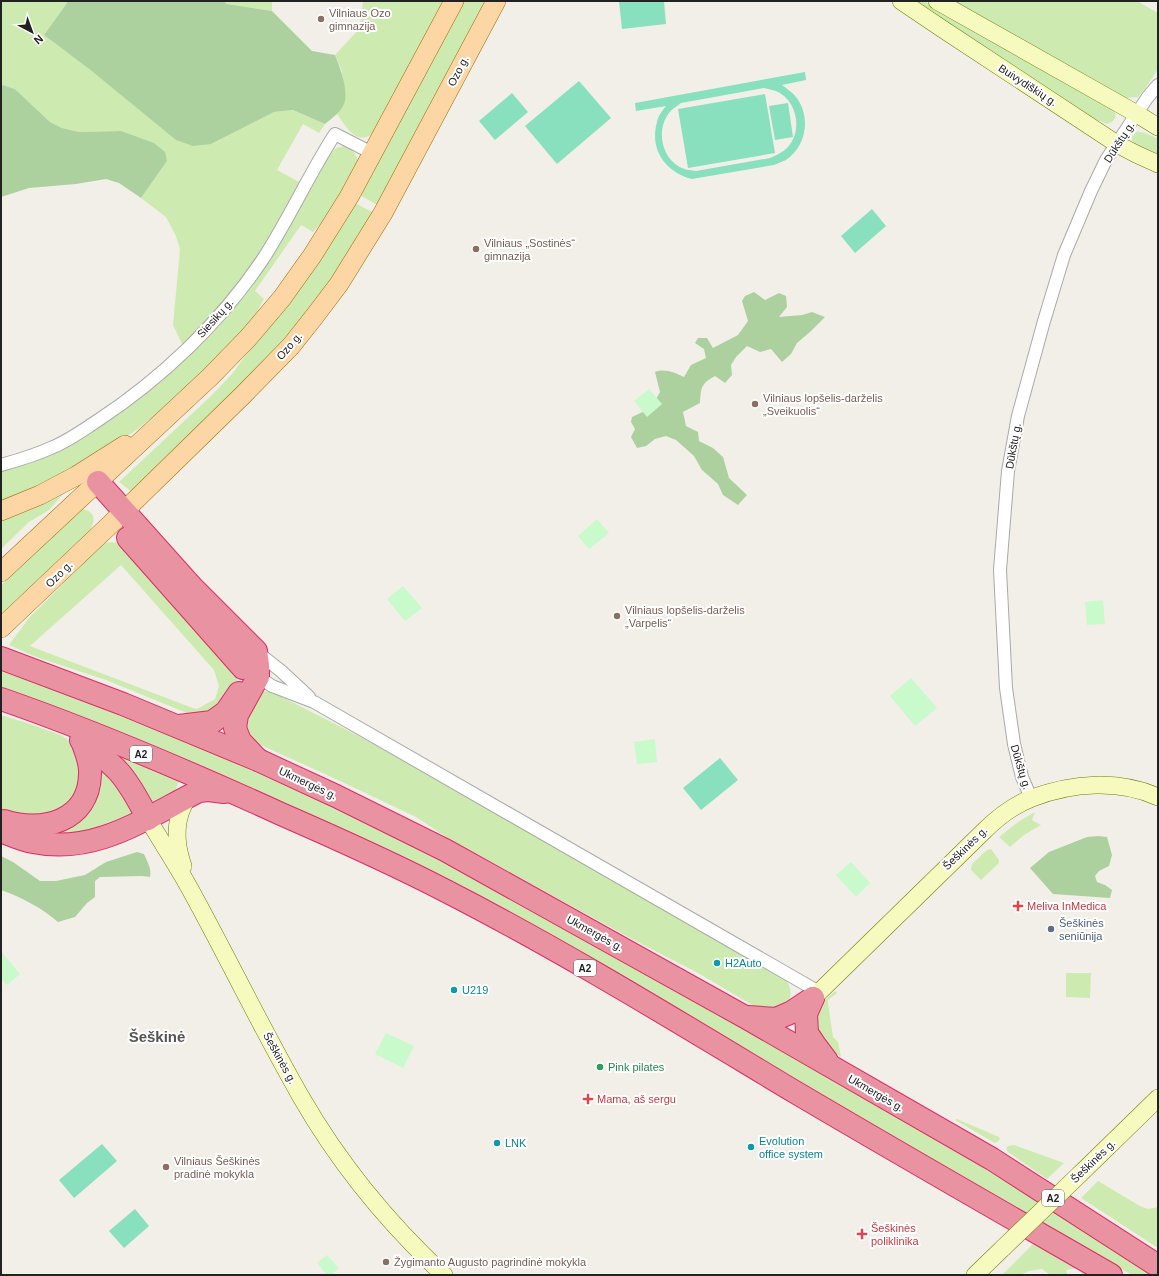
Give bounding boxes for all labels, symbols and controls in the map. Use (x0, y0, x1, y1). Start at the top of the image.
place label: Vilniaus Ozo gimnazija (329, 7, 391, 32)
north arrow (12, 12, 52, 52)
marker: Vilniaus Ozo gimnazija (316, 14, 326, 24)
text: N (32, 32, 45, 47)
street label: Ozo g. (445, 54, 471, 88)
street label: Buivydiškių g. (997, 62, 1059, 108)
street label: Dūkštų g. (1101, 119, 1137, 165)
place label: Vilniaus „Sostinės“ gimnazija (484, 237, 575, 262)
marker: Vilniaus „Sostinės“ gimnazija (471, 244, 481, 254)
street label: Siesikų g. (195, 296, 235, 340)
street label: Ozo g. (274, 330, 304, 362)
place label: Vilniaus lopšelis-darželis „Sveikuolis“ (763, 392, 883, 417)
marker: Vilniaus lopšelis-darželis „Sveikuolis“ (750, 399, 760, 409)
street label: Dūkštų g. (1003, 422, 1023, 470)
street label: Ozo g. (43, 558, 75, 590)
place label: Vilniaus lopšelis-darželis „Varpelis“ (625, 604, 745, 629)
marker: Vilniaus lopšelis-darželis „Varpelis“ (612, 611, 622, 621)
street label: Dūkštų g. (1008, 743, 1034, 791)
road number: A2 (130, 746, 152, 762)
street label: Ukmergės g. (277, 764, 339, 802)
street label: Šeškinės g. (940, 824, 990, 872)
marker: Meliva InMedica (1012, 900, 1024, 912)
place label: Meliva InMedica (1027, 900, 1107, 912)
street label: Ukmergės g. (565, 913, 625, 953)
place label: Šeškinės seniūnija (1059, 917, 1104, 942)
marker: Šeškinės seniūnija (1046, 924, 1056, 934)
place label: H2Auto (725, 957, 762, 969)
marker: H2Auto (712, 958, 722, 968)
road number: A2 (574, 960, 596, 976)
place label: U219 (462, 984, 488, 996)
marker: U219 (449, 985, 459, 995)
district label: Šeškinė (129, 1028, 185, 1045)
street label: Šeškinės g. (261, 1030, 299, 1086)
place label: Pink pilates (608, 1061, 665, 1073)
marker: Pink pilates (595, 1062, 605, 1072)
street label: Ukmergės g. (846, 1072, 906, 1114)
marker: Mama, aš sergu (582, 1093, 594, 1105)
place label: Mama, aš sergu (597, 1093, 676, 1105)
place label: Evolution office system (759, 1135, 823, 1160)
place label: LNK (505, 1137, 527, 1149)
street label: Šeškinės g. (1068, 1137, 1118, 1185)
marker: LNK (492, 1138, 502, 1148)
marker: Evolution office system (746, 1142, 756, 1152)
place label: Vilniaus Šeškinės pradinė mokykla (174, 1155, 261, 1180)
marker: Vilniaus Šeškinės pradinė mokykla (161, 1162, 171, 1172)
road number: A2 (1042, 1190, 1064, 1206)
place label: Šeškinės poliklinika (871, 1222, 920, 1247)
marker: Šeškinės poliklinika (856, 1228, 868, 1240)
place label: Žygimanto Augusto pagrindinė mokykla (394, 1256, 587, 1268)
marker: Žygimanto Augusto pagrindinė mokykla (381, 1257, 391, 1267)

